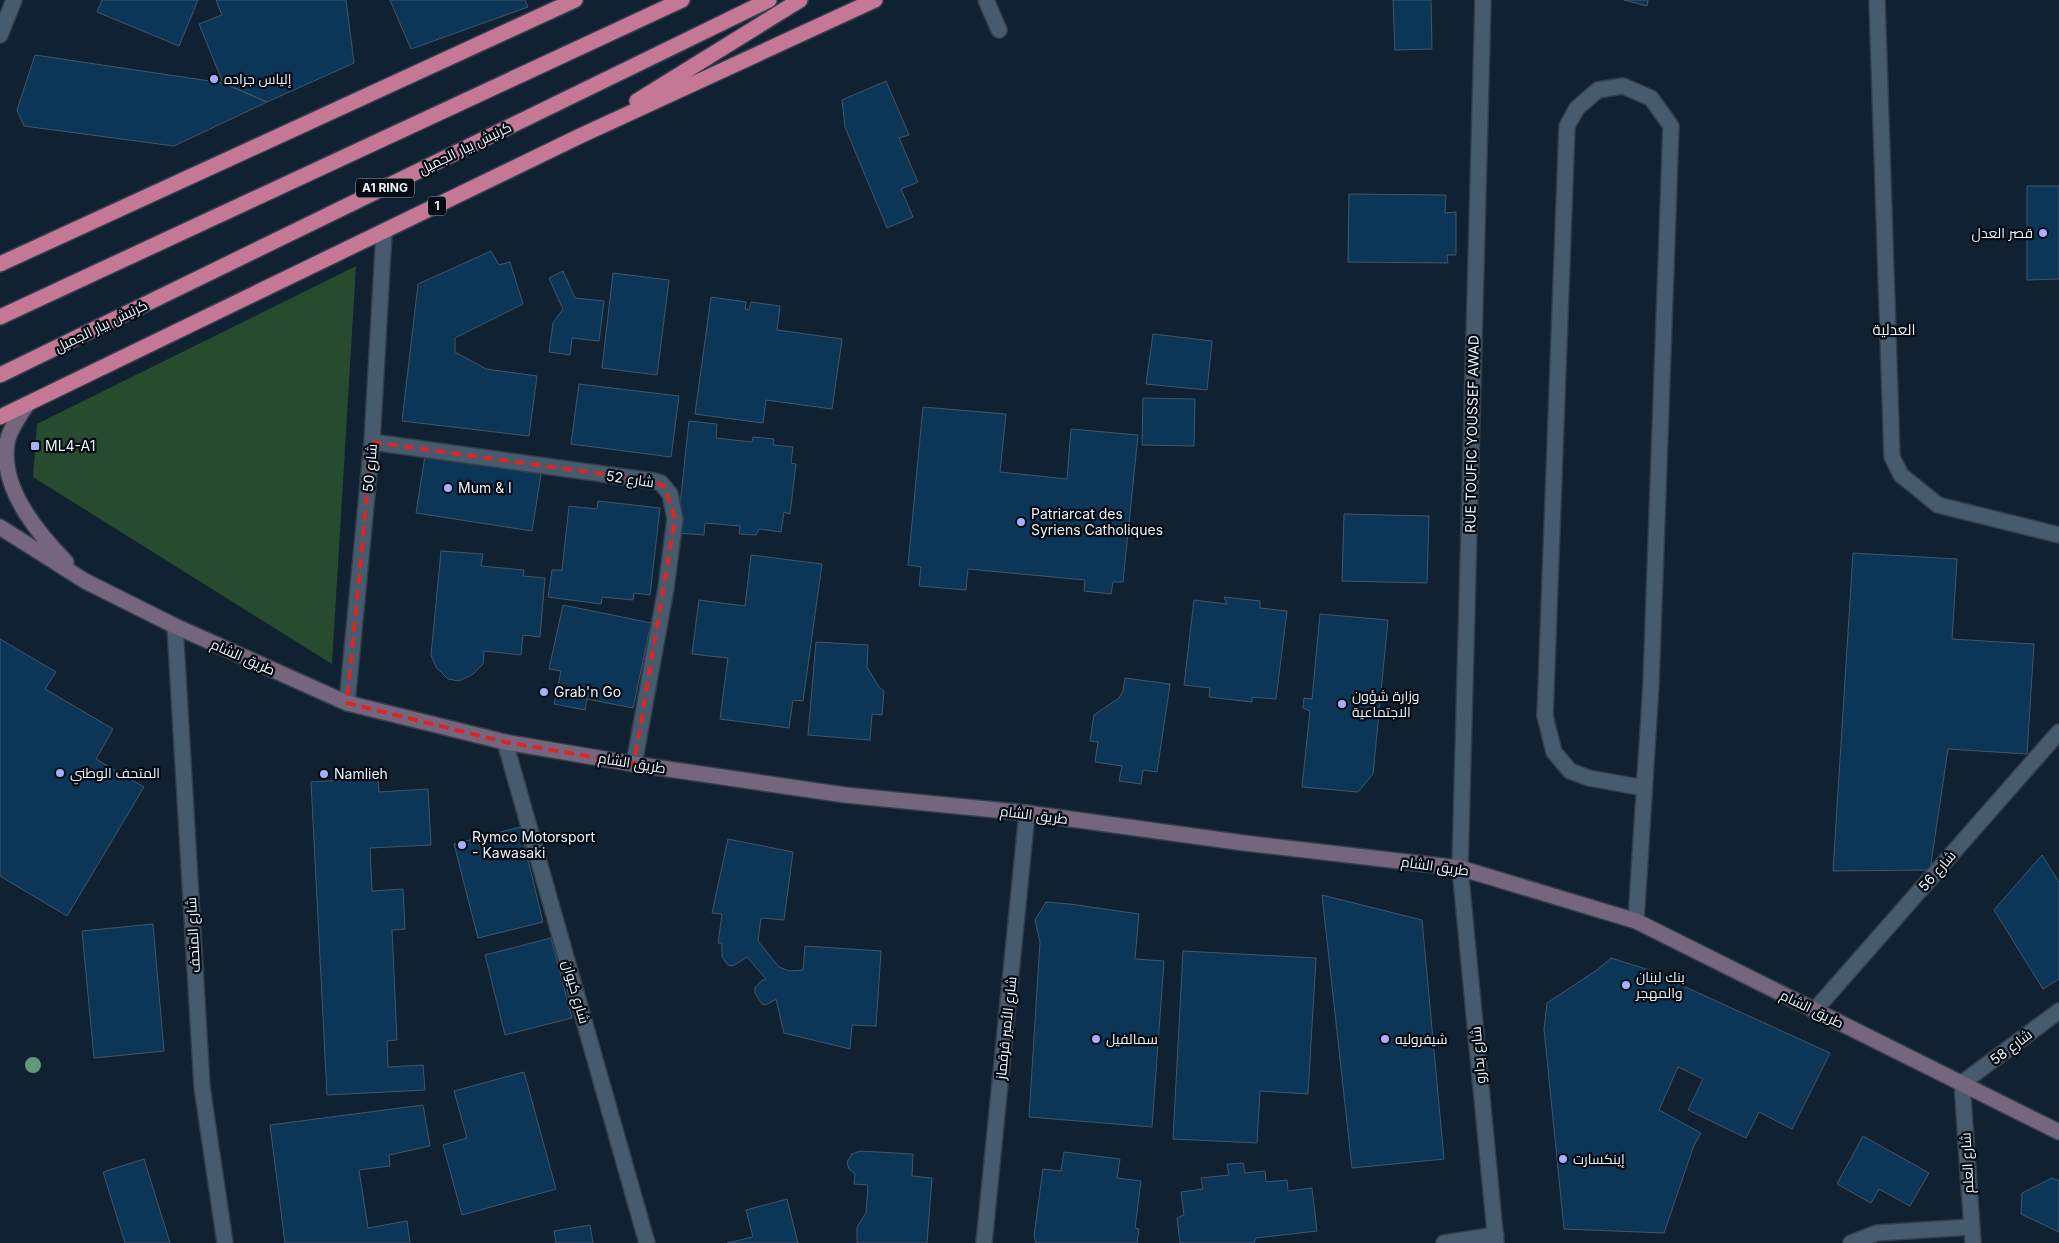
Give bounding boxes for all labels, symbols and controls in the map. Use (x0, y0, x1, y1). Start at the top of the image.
place label: إلياس جراده (224, 70, 292, 88)
marker: إلياس جراده (208, 73, 220, 85)
street label: كرنيش بيار الجميل (416, 118, 514, 177)
road number: A1 RING (356, 178, 414, 198)
road number: 1 (428, 197, 446, 216)
place label: قصر العدل (1972, 224, 2033, 242)
marker: قصر العدل (2037, 227, 2049, 239)
street label: كرنيش بيار الجميل (52, 296, 150, 355)
district label: العدلية (1873, 320, 1915, 339)
street label: RUE TOUFIC YOUSSEF AWAD (1461, 335, 1482, 533)
place label: ML4-A1 (45, 437, 95, 454)
marker: ML4-A1 (29, 440, 41, 452)
street label: شارع 50 (359, 443, 381, 493)
street label: شارع 52 (605, 467, 655, 491)
place label: Mum & I (458, 479, 512, 496)
marker: Mum & I (442, 482, 454, 494)
place label: Patriarcat des Syriens Catholiques (1031, 505, 1163, 538)
marker: Patriarcat des Syriens Catholiques (1015, 516, 1027, 528)
street label: طريق الشام (208, 635, 278, 680)
place label: Grab'n Go (554, 683, 621, 700)
marker: Grab'n Go (538, 686, 550, 698)
place label: وزارة شؤون الاجتماعية (1352, 687, 1420, 720)
marker: وزارة شؤون الاجتماعية (1336, 698, 1348, 710)
street label: طريق الشام (597, 749, 667, 778)
place label: المتحف الوطني (70, 764, 160, 785)
place label: Namlieh (334, 765, 388, 782)
marker: المتحف الوطني (54, 767, 66, 779)
marker: Namlieh (318, 768, 330, 780)
street label: طريق الشام (999, 802, 1069, 829)
place label: Rymco Motorsport - Kawasaki (472, 828, 595, 861)
marker: Rymco Motorsport - Kawasaki (456, 839, 468, 851)
street label: شارع 56 (1914, 847, 1960, 895)
street label: طريق الشام (1400, 852, 1470, 881)
street label: شارع المتحف (182, 897, 204, 973)
street label: شارع كيوان (558, 958, 594, 1026)
place label: بنك لبنان والمهجر (1635, 968, 1685, 1001)
street label: شارع الأمير قرقماز (992, 976, 1020, 1081)
marker: بنك لبنان والمهجر (1620, 979, 1632, 991)
street label: طريق الشام (1777, 986, 1847, 1033)
street label: شارع 58 (1986, 1025, 2036, 1069)
street label: شارع بدارو (1467, 1026, 1489, 1084)
place label: سمالفيل (1106, 1030, 1158, 1047)
place label: شيفروليه (1395, 1030, 1448, 1047)
marker: سمالفيل (1090, 1033, 1102, 1045)
marker: شيفروليه (1379, 1033, 1391, 1045)
street label: شارع العلم (1956, 1132, 1979, 1194)
place label: إينكسارت (1573, 1150, 1625, 1168)
marker: إينكسارت (1557, 1153, 1569, 1165)

